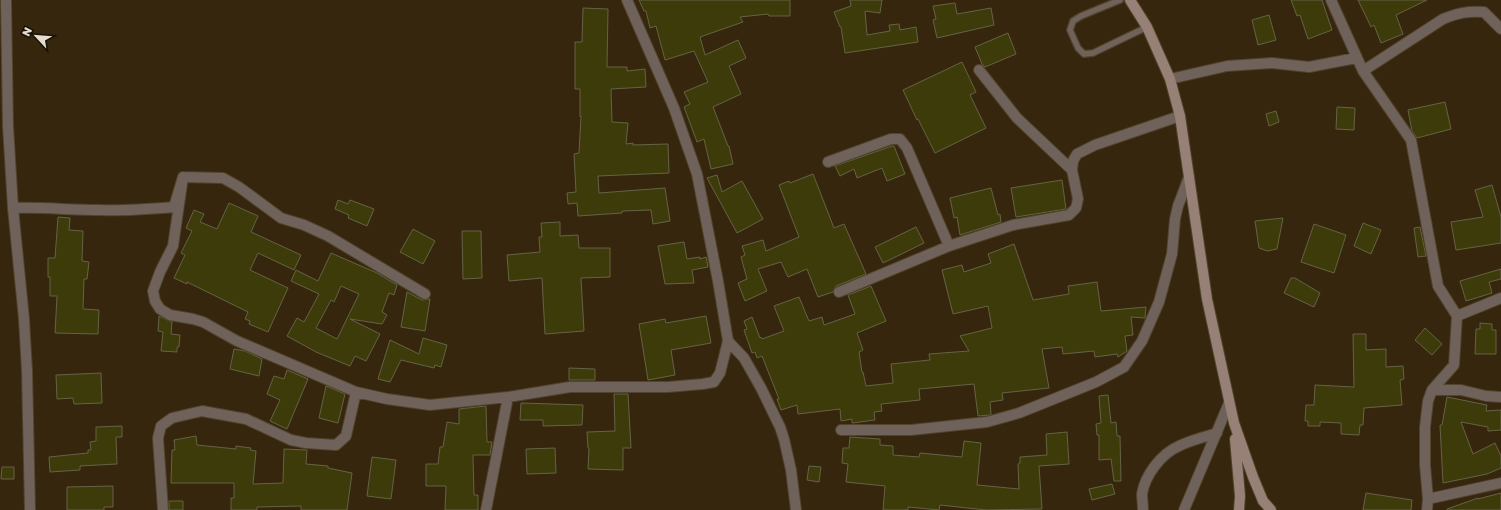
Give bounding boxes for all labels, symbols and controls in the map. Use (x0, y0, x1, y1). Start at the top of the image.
north arrow (16, 16, 56, 56)
text: N (19, 25, 34, 38)

